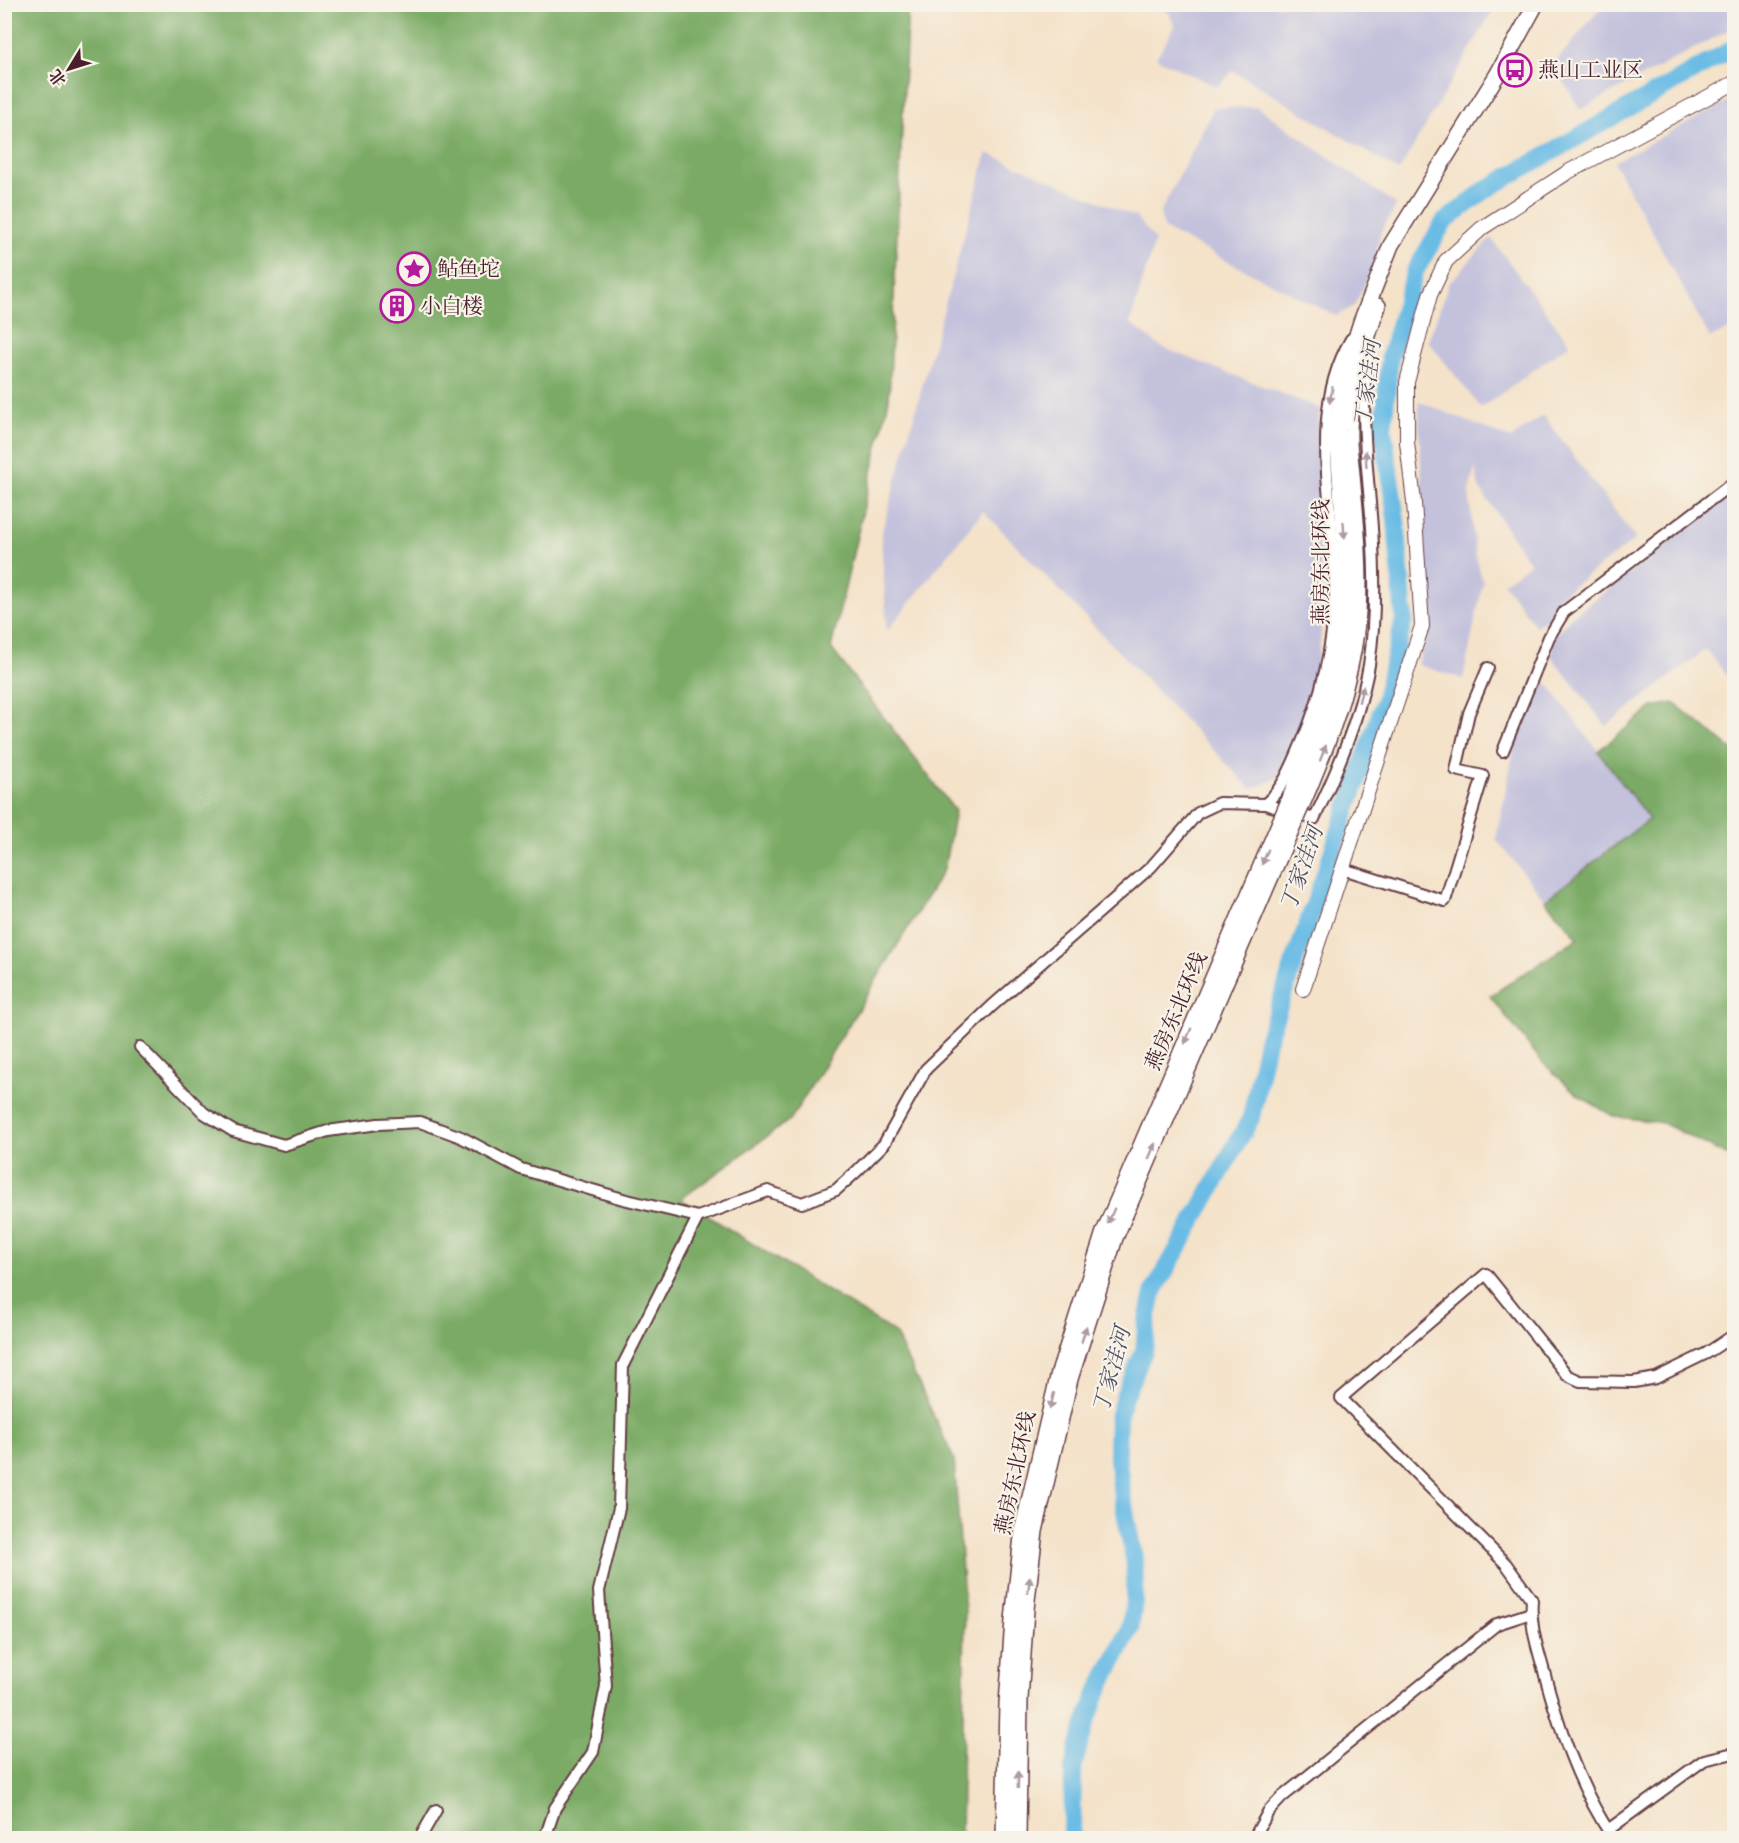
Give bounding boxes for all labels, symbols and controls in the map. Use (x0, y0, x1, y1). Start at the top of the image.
north arrow (39, 39, 99, 99)
bus stop icon: 燕山工业区 (1497, 52, 1533, 88)
place label: 燕山工业区 (1538, 57, 1643, 87)
text: 北 (45, 63, 73, 90)
place icon: 鲇鱼坨 (396, 251, 432, 287)
place label: 鲇鱼坨 (437, 256, 500, 286)
building icon: 小白楼 (379, 288, 415, 324)
place label: 小白楼 (420, 293, 483, 323)
water label: 丁家洼河 (1349, 334, 1392, 429)
one-way arrow (1327, 385, 1336, 404)
one-way arrow (1362, 449, 1371, 468)
street label: 燕房东北环线 (1308, 499, 1338, 625)
one-way arrow (1339, 520, 1349, 539)
one-way arrow (1356, 685, 1366, 703)
one-way arrow (1319, 744, 1329, 762)
water label: 丁家洼河 (1274, 818, 1335, 916)
one-way arrow (1260, 849, 1269, 866)
street label: 燕房东北环线 (1139, 948, 1216, 1076)
one-way arrow (1183, 1028, 1193, 1046)
one-way arrow (1147, 1142, 1157, 1160)
one-way arrow (1106, 1207, 1116, 1225)
water label: 丁家洼河 (1087, 1320, 1142, 1417)
one-way arrow (1080, 1325, 1089, 1343)
one-way arrow (1046, 1392, 1056, 1410)
street label: 燕房东北环线 (989, 1409, 1045, 1538)
one-way arrow (1024, 1576, 1034, 1595)
one-way arrow (1013, 1771, 1023, 1790)

